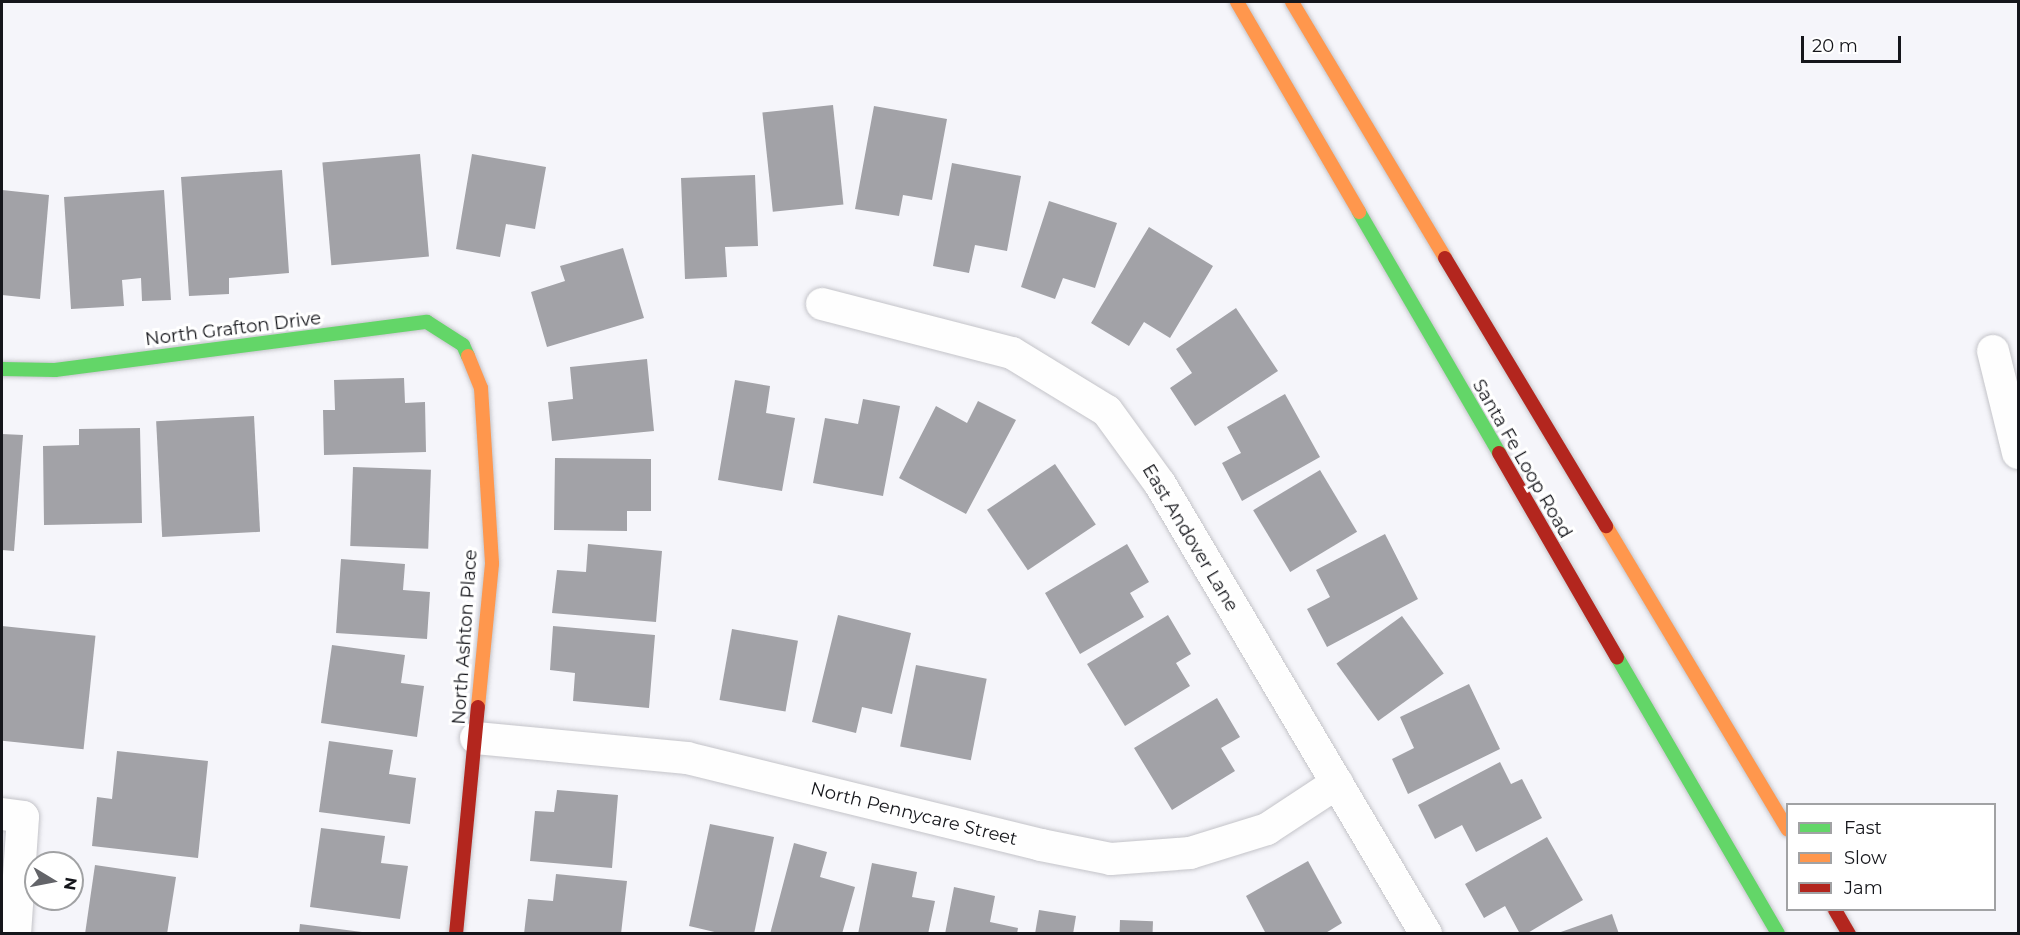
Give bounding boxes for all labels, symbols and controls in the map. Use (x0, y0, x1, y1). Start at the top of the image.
scale bar (1804, 24, 1904, 62)
text: 20 m (1812, 35, 1858, 57)
street label: North Grafton Drive (144, 307, 322, 351)
street label: Santa Fe Loop Road (1468, 376, 1576, 542)
street label: East Andover Lane (1137, 460, 1243, 616)
street label: North Ashton Place (448, 549, 482, 725)
street label: North Pennycare Street (808, 778, 1020, 850)
legend (1786, 803, 1996, 911)
text: Fast (1844, 817, 1882, 839)
text: Slow (1844, 847, 1887, 869)
north arrow (24, 851, 84, 911)
text: N (60, 876, 81, 892)
text: Jam (1844, 877, 1883, 899)

